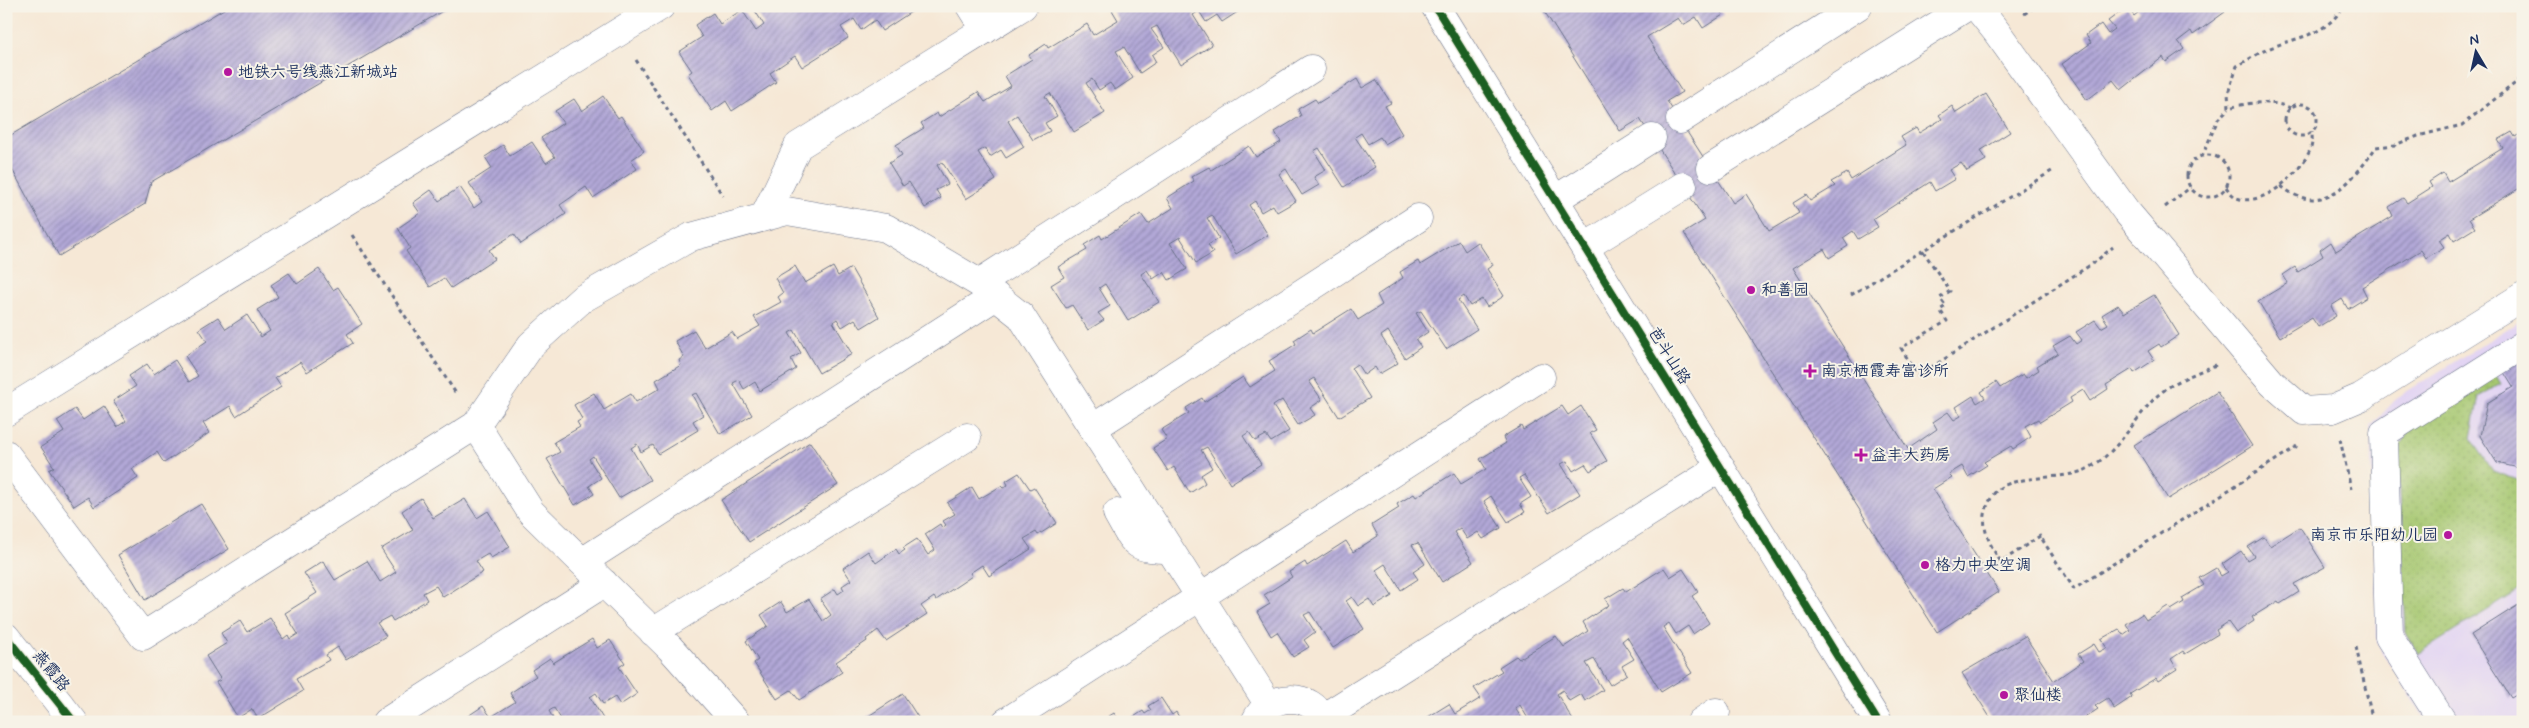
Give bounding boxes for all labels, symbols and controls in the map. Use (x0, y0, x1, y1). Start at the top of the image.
north arrow (2452, 28, 2502, 78)
text: N (2468, 31, 2480, 50)
place label: 地铁六号线燕江新城站 (238, 62, 398, 83)
marker: 地铁六号线燕江新城站 (222, 66, 234, 78)
place label: 和善园 (1761, 280, 1809, 301)
marker: 和善园 (1745, 284, 1757, 296)
street label: 芭斗山路 (1643, 323, 1695, 389)
place label: 南京栖霞寿富诊所 (1821, 361, 1949, 382)
marker: 南京栖霞寿富诊所 (1803, 364, 1817, 378)
place label: 益丰大药房 (1871, 445, 1951, 466)
marker: 益丰大药房 (1855, 449, 1867, 461)
place label: 南京市乐阳幼儿园 (2310, 525, 2438, 546)
marker: 南京市乐阳幼儿园 (2442, 529, 2454, 541)
place label: 格力中央空调 (1935, 555, 2031, 576)
marker: 格力中央空调 (1919, 559, 1931, 571)
street label: 燕霞路 (28, 646, 74, 696)
place label: 聚仙楼 (2014, 685, 2062, 706)
marker: 聚仙楼 (1998, 689, 2010, 701)

